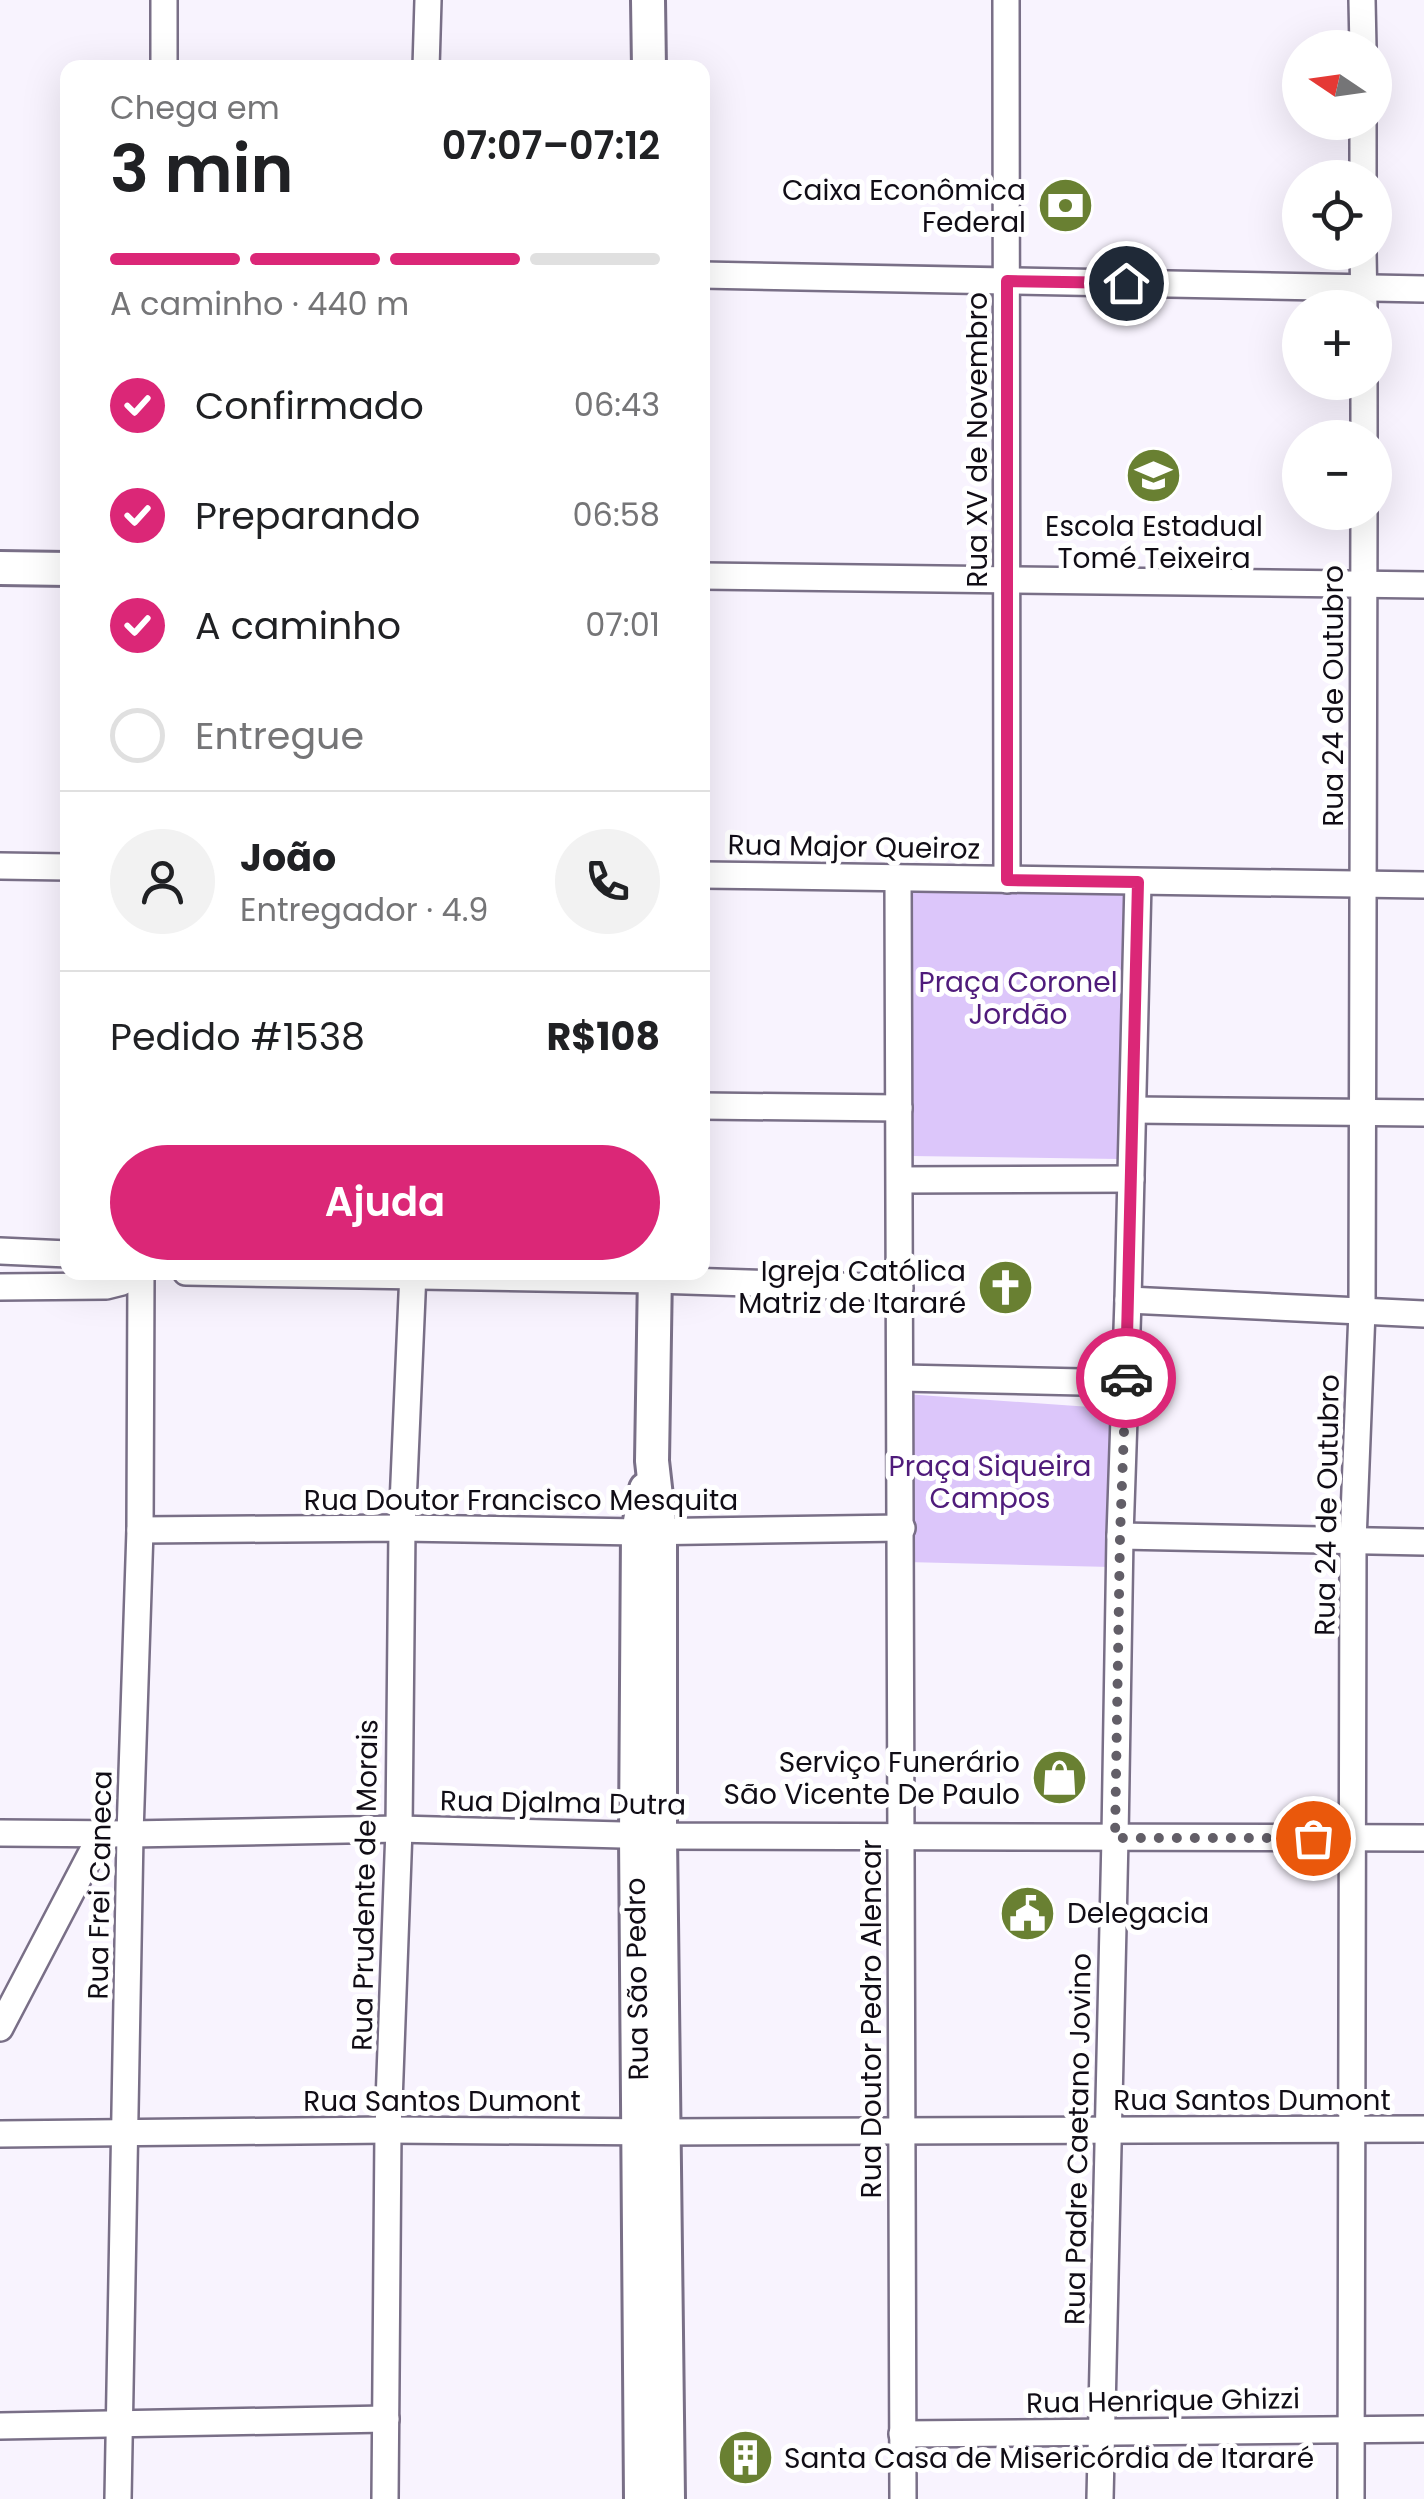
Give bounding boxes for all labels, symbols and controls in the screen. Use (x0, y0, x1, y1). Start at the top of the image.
north arrow (1282, 30, 1392, 140)
map controls (1282, 30, 1392, 530)
text: Chega em (110, 85, 280, 130)
text: 07:07–07:12 (442, 119, 660, 172)
text: 3 min (110, 124, 294, 215)
button: locate (1282, 160, 1392, 270)
place label: Caixa Econômica Federal (782, 171, 1026, 242)
bank icon: Caixa Econômica Federal (1035, 176, 1095, 236)
pin (1084, 241, 1169, 326)
icon: home (1099, 256, 1154, 311)
text: A caminho · 440 m (110, 281, 409, 326)
button: + (1282, 290, 1392, 400)
street label: Rua XV de Novembro (958, 292, 997, 588)
icon: check (110, 378, 165, 433)
text: Confirmado (195, 379, 424, 432)
text: 06:43 (574, 382, 660, 427)
button: − (1282, 420, 1392, 530)
school or university icon: Escola Estadual Tomé Teixeira (1124, 445, 1184, 505)
icon: check (110, 488, 165, 543)
text: Preparando (195, 489, 420, 542)
text: 06:58 (572, 492, 660, 537)
place label: Escola Estadual Tomé Teixeira (1045, 507, 1263, 578)
street label: Rua 24 de Outubro (1314, 565, 1353, 827)
icon: check (110, 598, 165, 653)
text: A caminho (195, 599, 401, 652)
text: 07:01 (585, 602, 660, 647)
text: Entregue (195, 709, 364, 762)
street label: Rua Major Queiroz (727, 825, 981, 869)
button: person (110, 829, 215, 934)
button: phone (555, 829, 660, 934)
text: João (240, 831, 336, 884)
text: Entregador · 4.9 (240, 887, 489, 932)
park label: Praça Coronel Jordão (918, 963, 1118, 1034)
text: Pedido #1538 (110, 1010, 365, 1063)
text: R$108 (547, 1010, 660, 1063)
button: Ajuda (110, 1145, 660, 1260)
place label: Igreja Católica Matriz de Itararé (738, 1252, 966, 1323)
church icon: Igreja Católica Matriz de Itararé (975, 1257, 1035, 1317)
courier (1076, 1328, 1176, 1428)
icon: car (1099, 1351, 1154, 1406)
street label: Rua 24 de Outubro (1305, 1374, 1349, 1636)
park label: Praça Siqueira Campos (889, 1447, 1091, 1518)
street label: Rua Doutor Francisco Mesquita (304, 1481, 738, 1520)
street label: Rua Prudente de Morais (343, 1719, 387, 2051)
place label: Serviço Funerário São Vicente De Paulo (724, 1743, 1020, 1814)
shop icon: Serviço Funerário São Vicente De Paulo (1029, 1748, 1089, 1808)
street label: Rua Frei Caneca (79, 1770, 121, 2000)
street label: Rua Djalma Dutra (439, 1781, 687, 1825)
pin (1271, 1796, 1356, 1881)
icon: bag (1286, 1811, 1341, 1866)
street label: Rua Doutor Pedro Alencar (852, 1840, 891, 2198)
street label: Rua São Pedro (616, 1877, 658, 2081)
public building icon: Delegacia (998, 1883, 1058, 1943)
place label: Delegacia (1067, 1894, 1209, 1933)
street label: Rua Padre Caetano Jovino (1055, 1953, 1101, 2325)
street label: Rua Santos Dumont (1113, 2081, 1391, 2120)
street label: Rua Santos Dumont (303, 2082, 581, 2121)
street label: Rua Henrique Ghizzi (1026, 2379, 1300, 2423)
building icon: Santa Casa de Misericórdia de Itararé (715, 2428, 775, 2488)
place label: Santa Casa de Misericórdia de Itararé (784, 2439, 1314, 2478)

